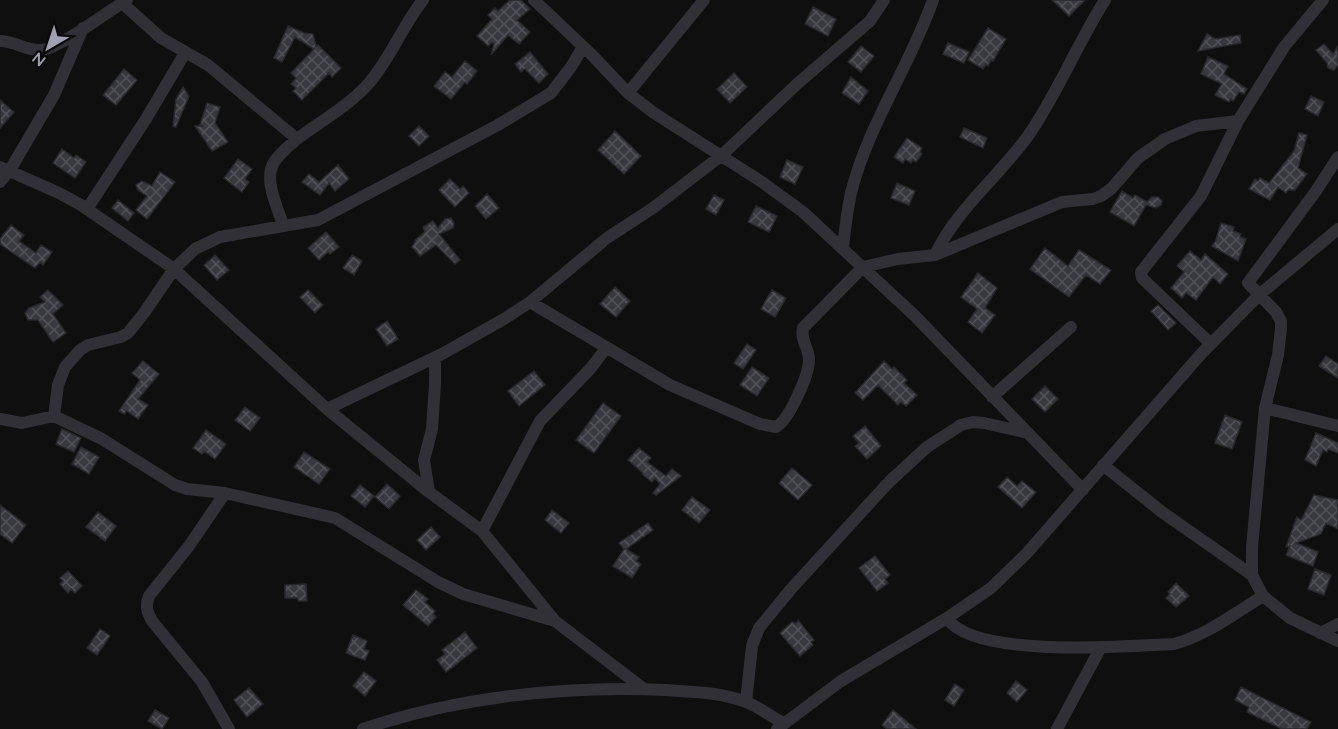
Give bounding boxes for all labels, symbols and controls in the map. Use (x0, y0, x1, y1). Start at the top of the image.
north arrow (18, 18, 78, 78)
text: N (28, 48, 49, 71)

